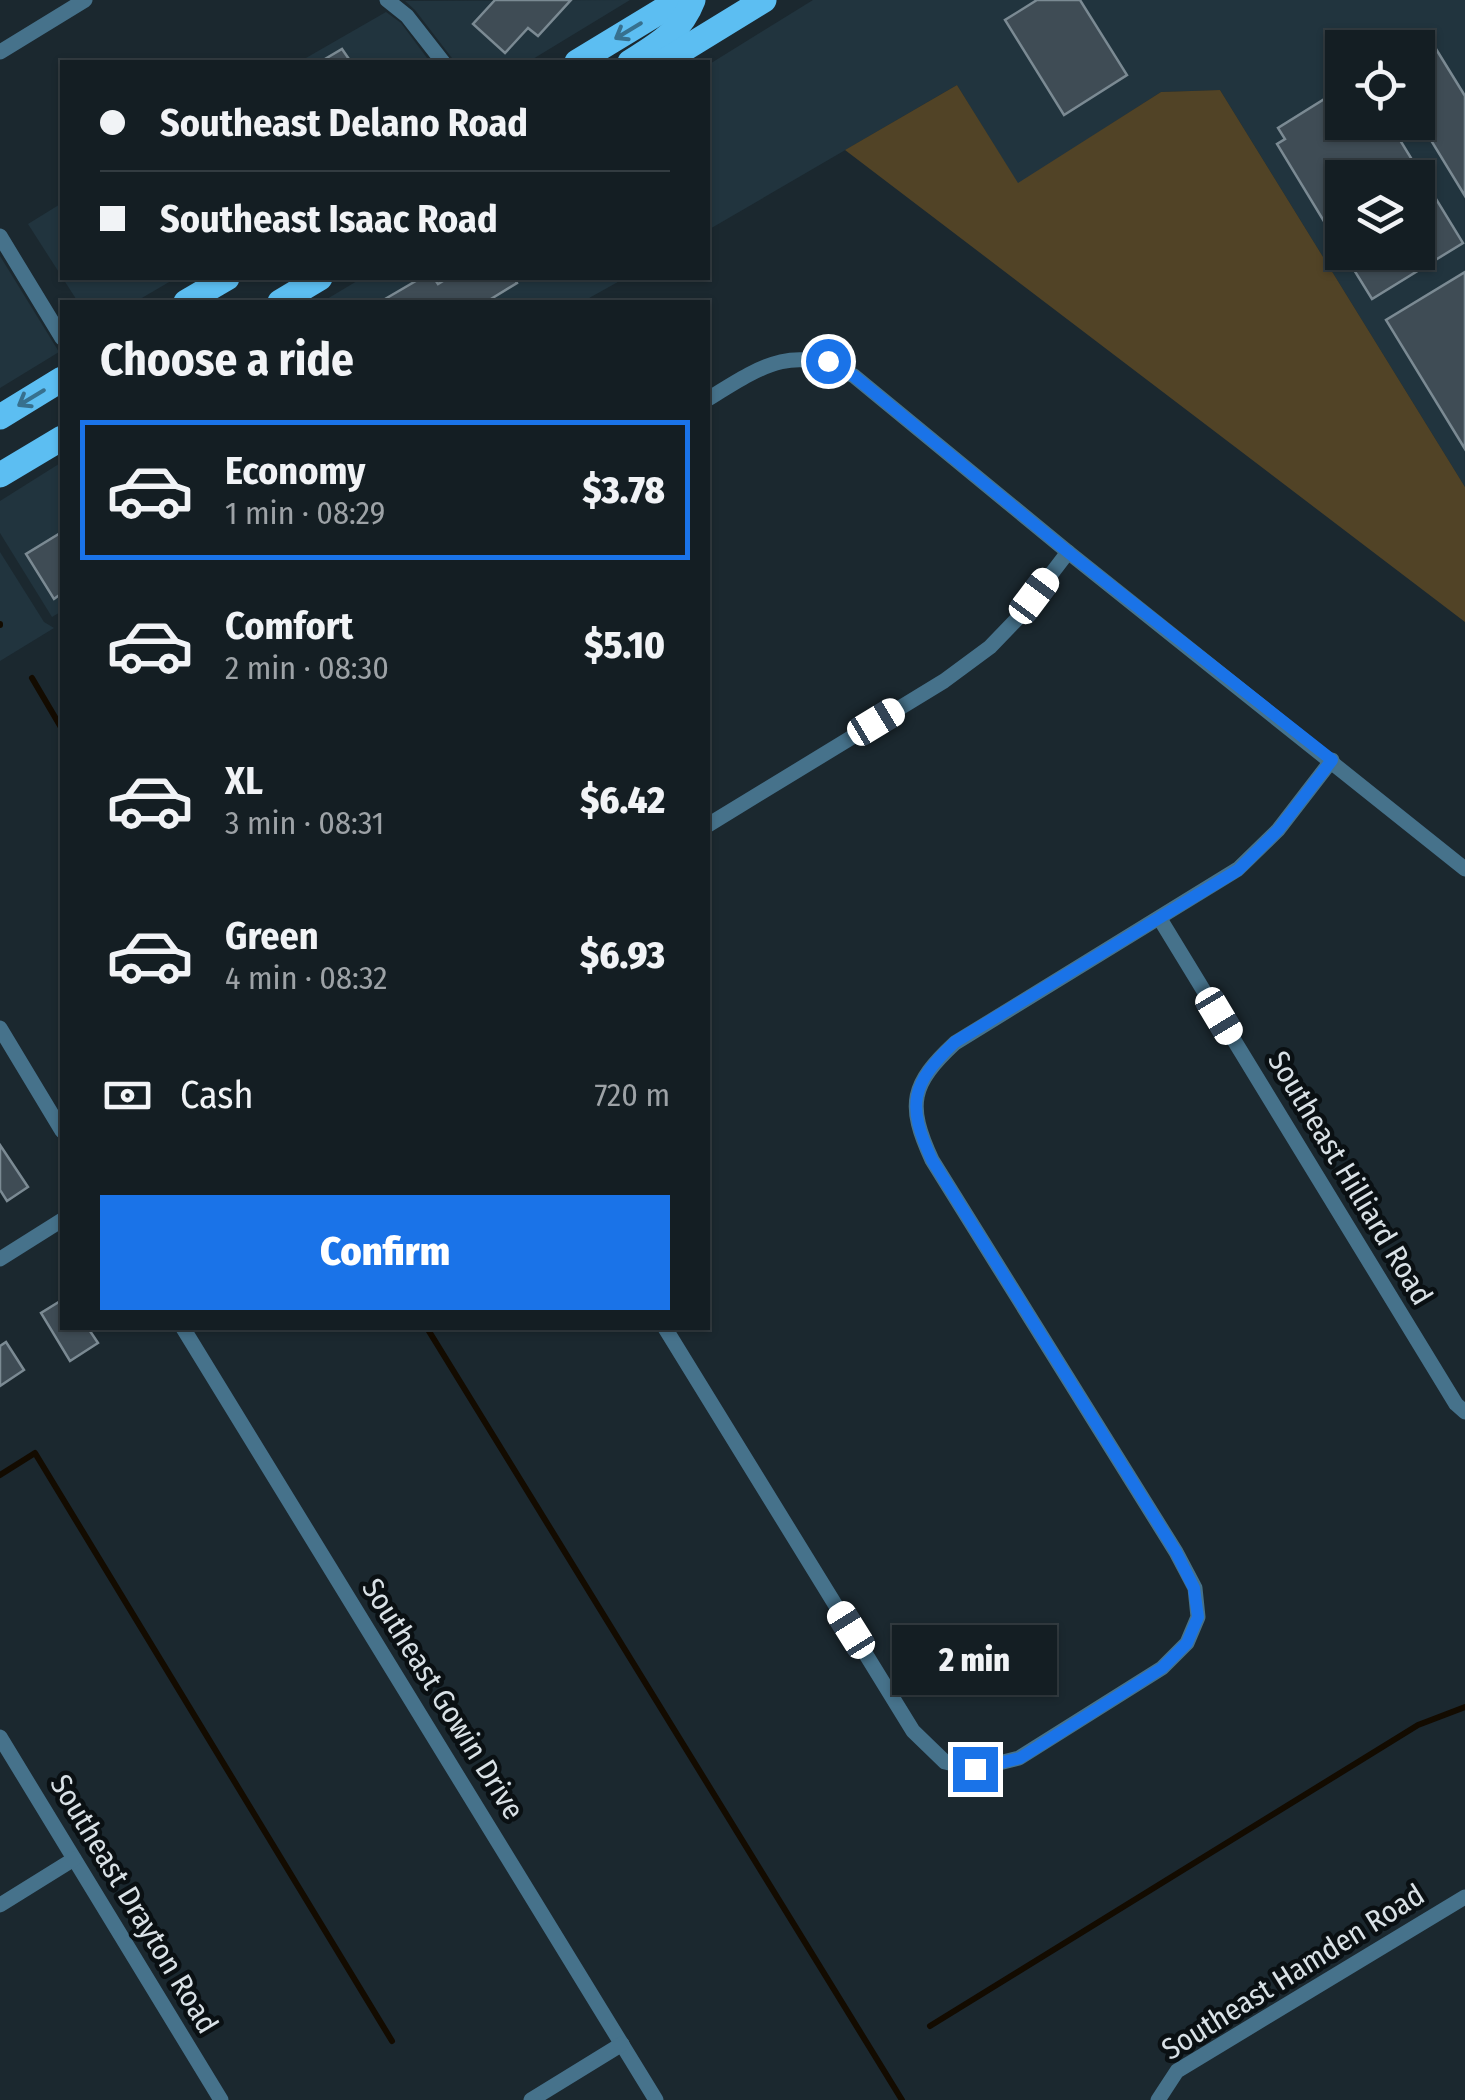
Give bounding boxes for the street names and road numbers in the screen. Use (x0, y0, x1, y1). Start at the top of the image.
street label: Southeast Hilliard Road (1260, 1045, 1440, 1311)
street label: Southeast Gowin Drive (354, 1572, 532, 1826)
street label: Southeast Drayton Road (42, 1768, 226, 2040)
street label: Southeast Hamden Road (1155, 1877, 1431, 2067)

